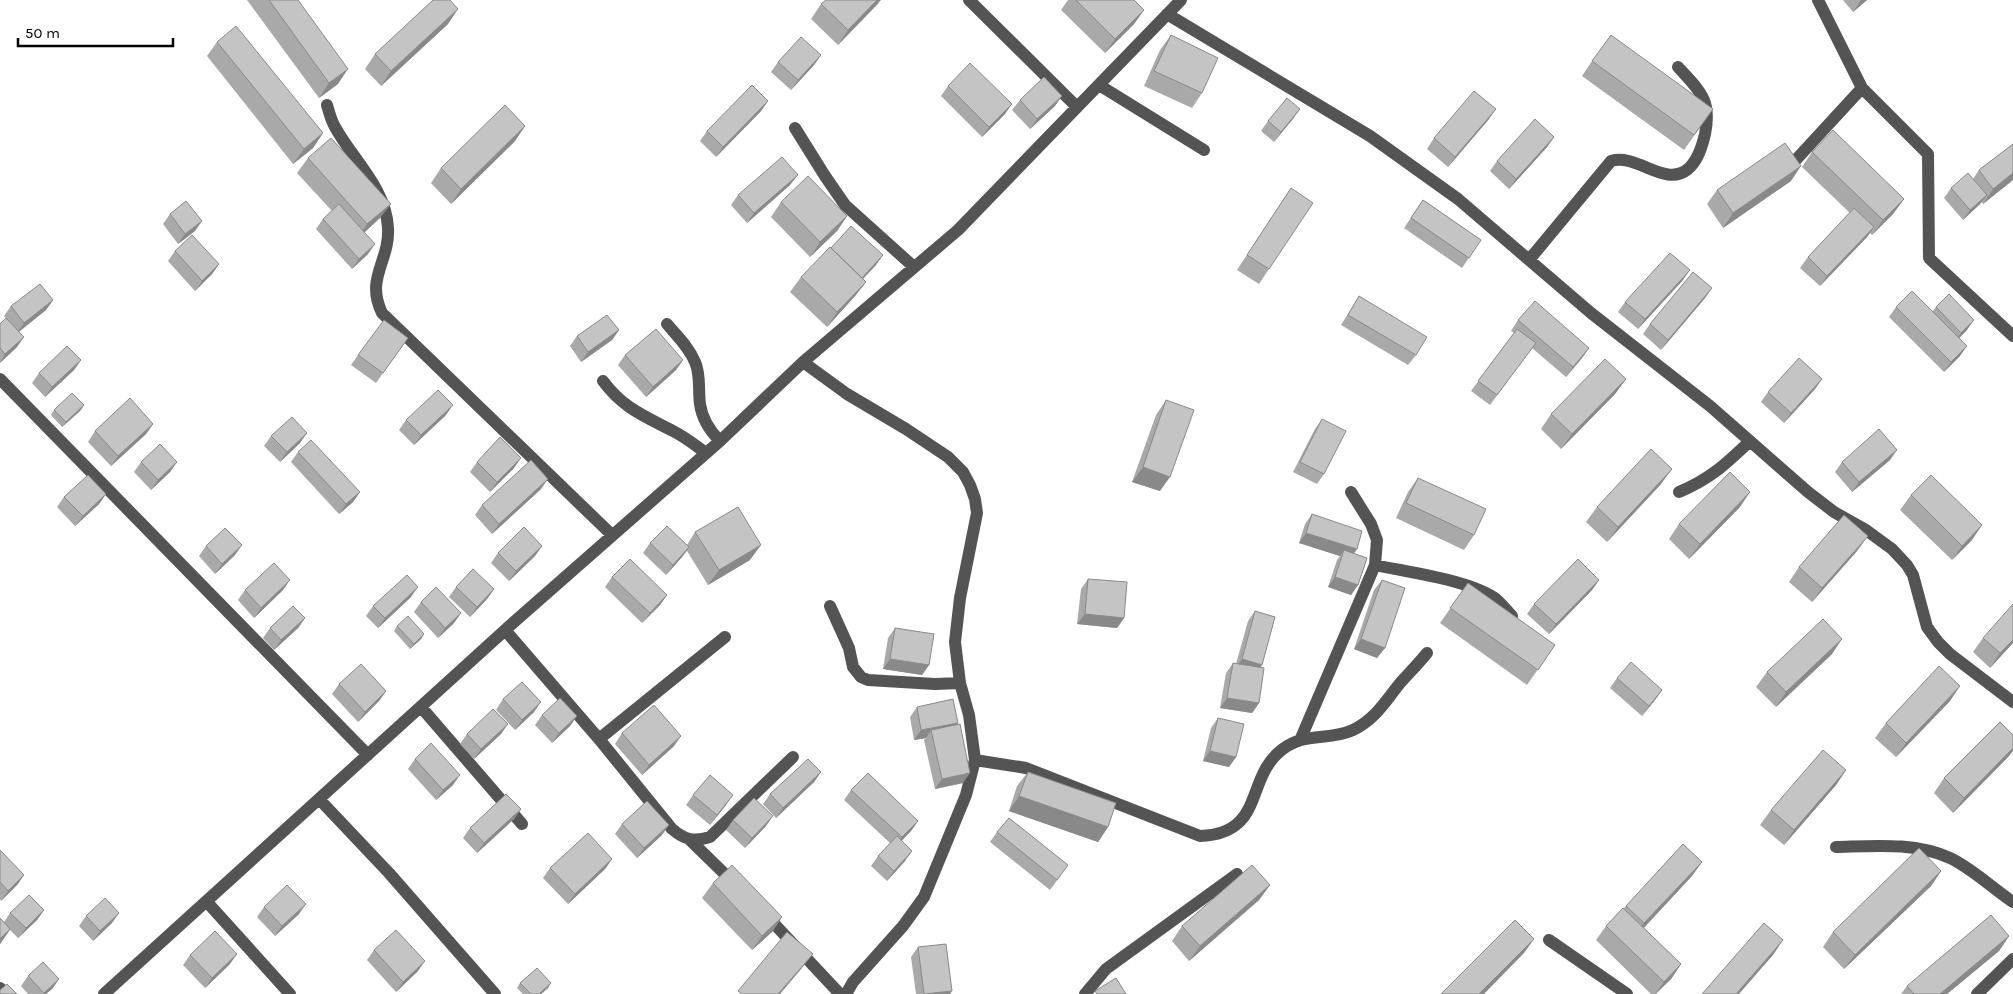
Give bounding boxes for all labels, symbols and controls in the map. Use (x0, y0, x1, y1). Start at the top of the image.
scale bar (18, 15, 172, 47)
text: 50 m (25, 24, 60, 42)

